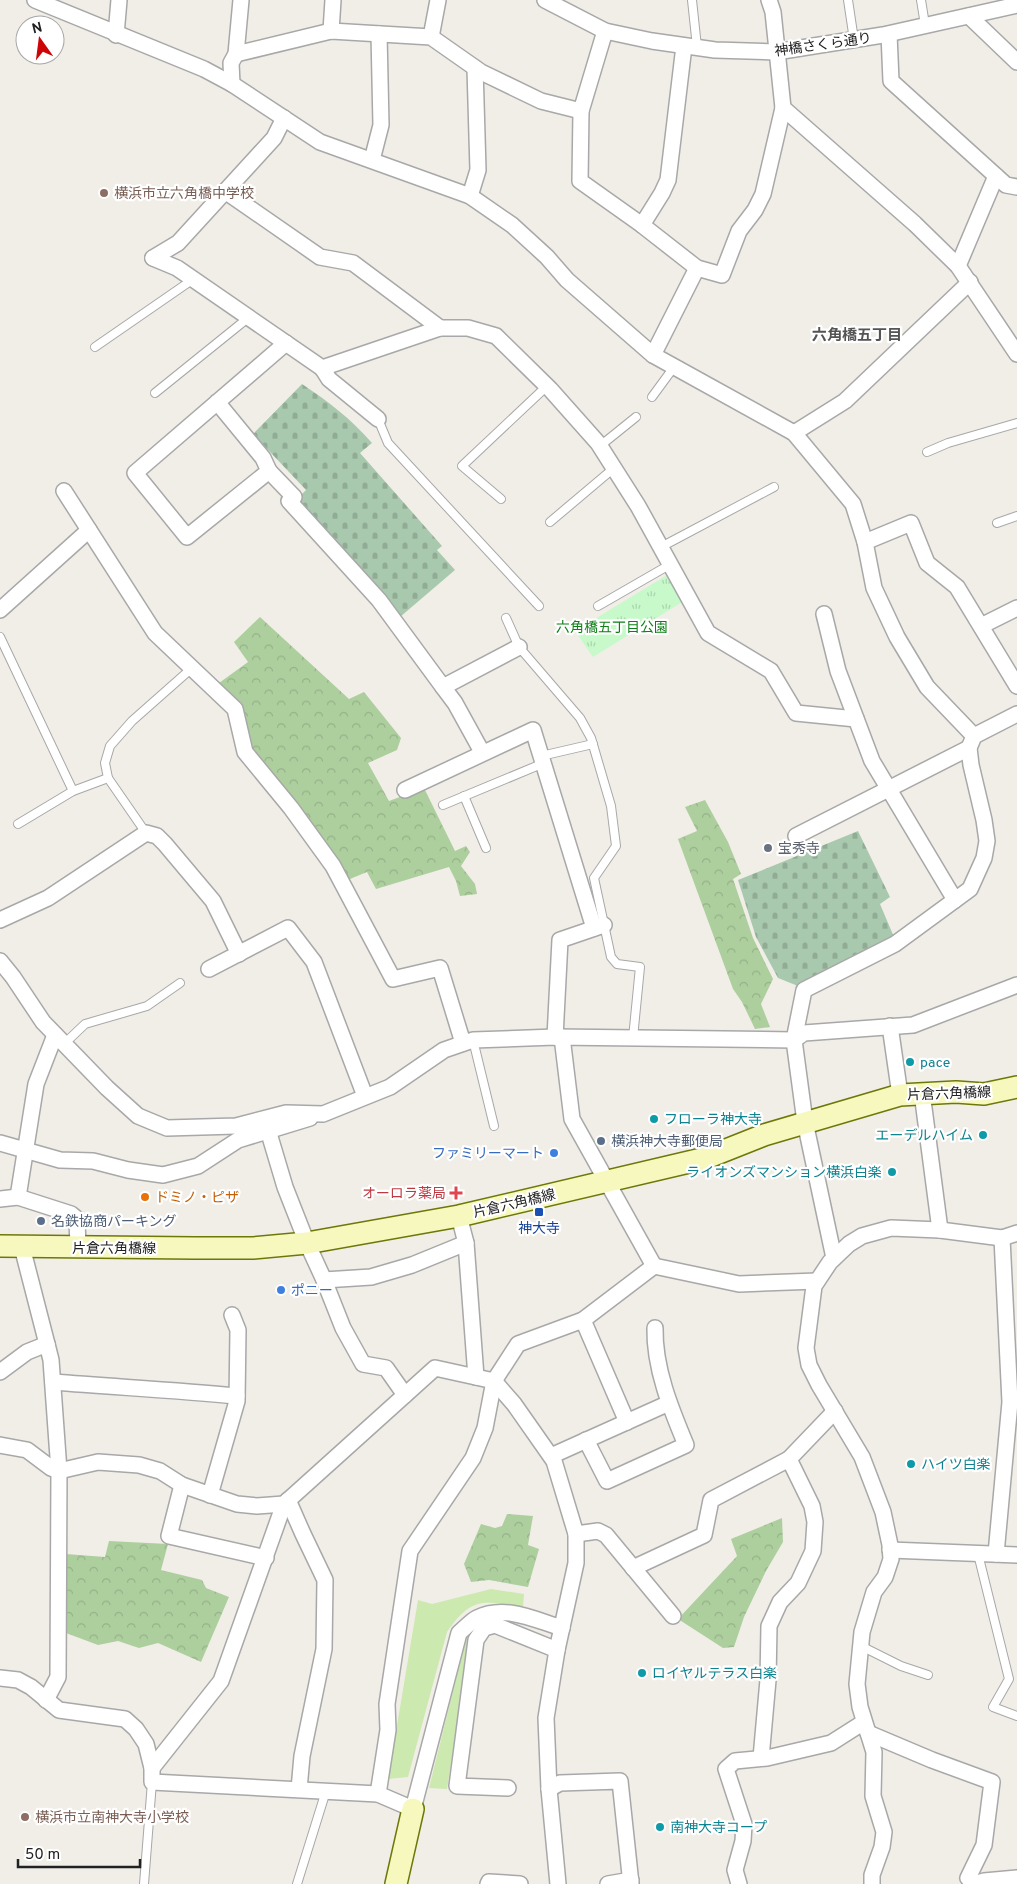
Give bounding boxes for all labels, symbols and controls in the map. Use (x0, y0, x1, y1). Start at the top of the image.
north arrow (15, 15, 65, 65)
text: N (30, 19, 44, 38)
street label: 神橋さくら通り (774, 30, 873, 61)
place label: 横浜市立六角橋中学校 (114, 186, 254, 203)
marker: 横浜市立六角橋中学校 (98, 187, 110, 199)
district label: 六角橋五丁目 (812, 327, 902, 346)
park label: 六角橋五丁目公園 (556, 620, 668, 637)
place label: 宝秀寺 (778, 841, 820, 858)
marker: 宝秀寺 (762, 842, 774, 854)
place label: pace (920, 1055, 950, 1072)
marker: pace (904, 1056, 916, 1068)
street label: 片倉六角橋線 (907, 1085, 991, 1104)
place label: フローラ神大寺 (664, 1112, 762, 1129)
marker: フローラ神大寺 (648, 1113, 660, 1125)
place label: エーデルハイム (876, 1128, 973, 1145)
marker: エーデルハイム (977, 1129, 989, 1141)
place label: 横浜神大寺郵便局 (611, 1134, 723, 1151)
marker: 横浜神大寺郵便局 (595, 1135, 607, 1147)
place label: ファミリーマート (432, 1146, 544, 1163)
marker: ファミリーマート (548, 1147, 560, 1159)
place label: ライオンズマンション横浜白楽 (686, 1164, 882, 1182)
marker: ライオンズマンション横浜白楽 (886, 1166, 898, 1178)
place label: オーロラ薬局 (362, 1186, 446, 1203)
marker: オーロラ薬局 (450, 1187, 462, 1199)
street label: 片倉六角橋線 (472, 1187, 557, 1222)
place label: ドミノ・ピザ (155, 1190, 239, 1207)
marker: ドミノ・ピザ (139, 1191, 151, 1203)
marker: 神大寺 (533, 1206, 545, 1218)
place label: 名鉄協商パーキング (51, 1213, 177, 1231)
marker: 名鉄協商パーキング (35, 1215, 47, 1227)
place label: 神大寺 (518, 1221, 560, 1238)
street label: 片倉六角橋線 (72, 1241, 156, 1258)
place label: ポニー (291, 1283, 333, 1300)
marker: ポニー (275, 1284, 287, 1296)
place label: ハイツ白楽 (921, 1457, 991, 1474)
marker: ハイツ白楽 (905, 1458, 917, 1470)
place label: ロイヤルテラス白楽 (652, 1666, 777, 1683)
marker: ロイヤルテラス白楽 (636, 1667, 648, 1679)
place label: 横浜市立南神大寺小学校 (35, 1810, 189, 1827)
marker: 横浜市立南神大寺小学校 (19, 1811, 31, 1823)
place label: 南神大寺コープ (670, 1820, 767, 1837)
marker: 南神大寺コープ (654, 1821, 666, 1833)
scale bar (18, 1836, 140, 1868)
text: 50 m (25, 1846, 60, 1865)

